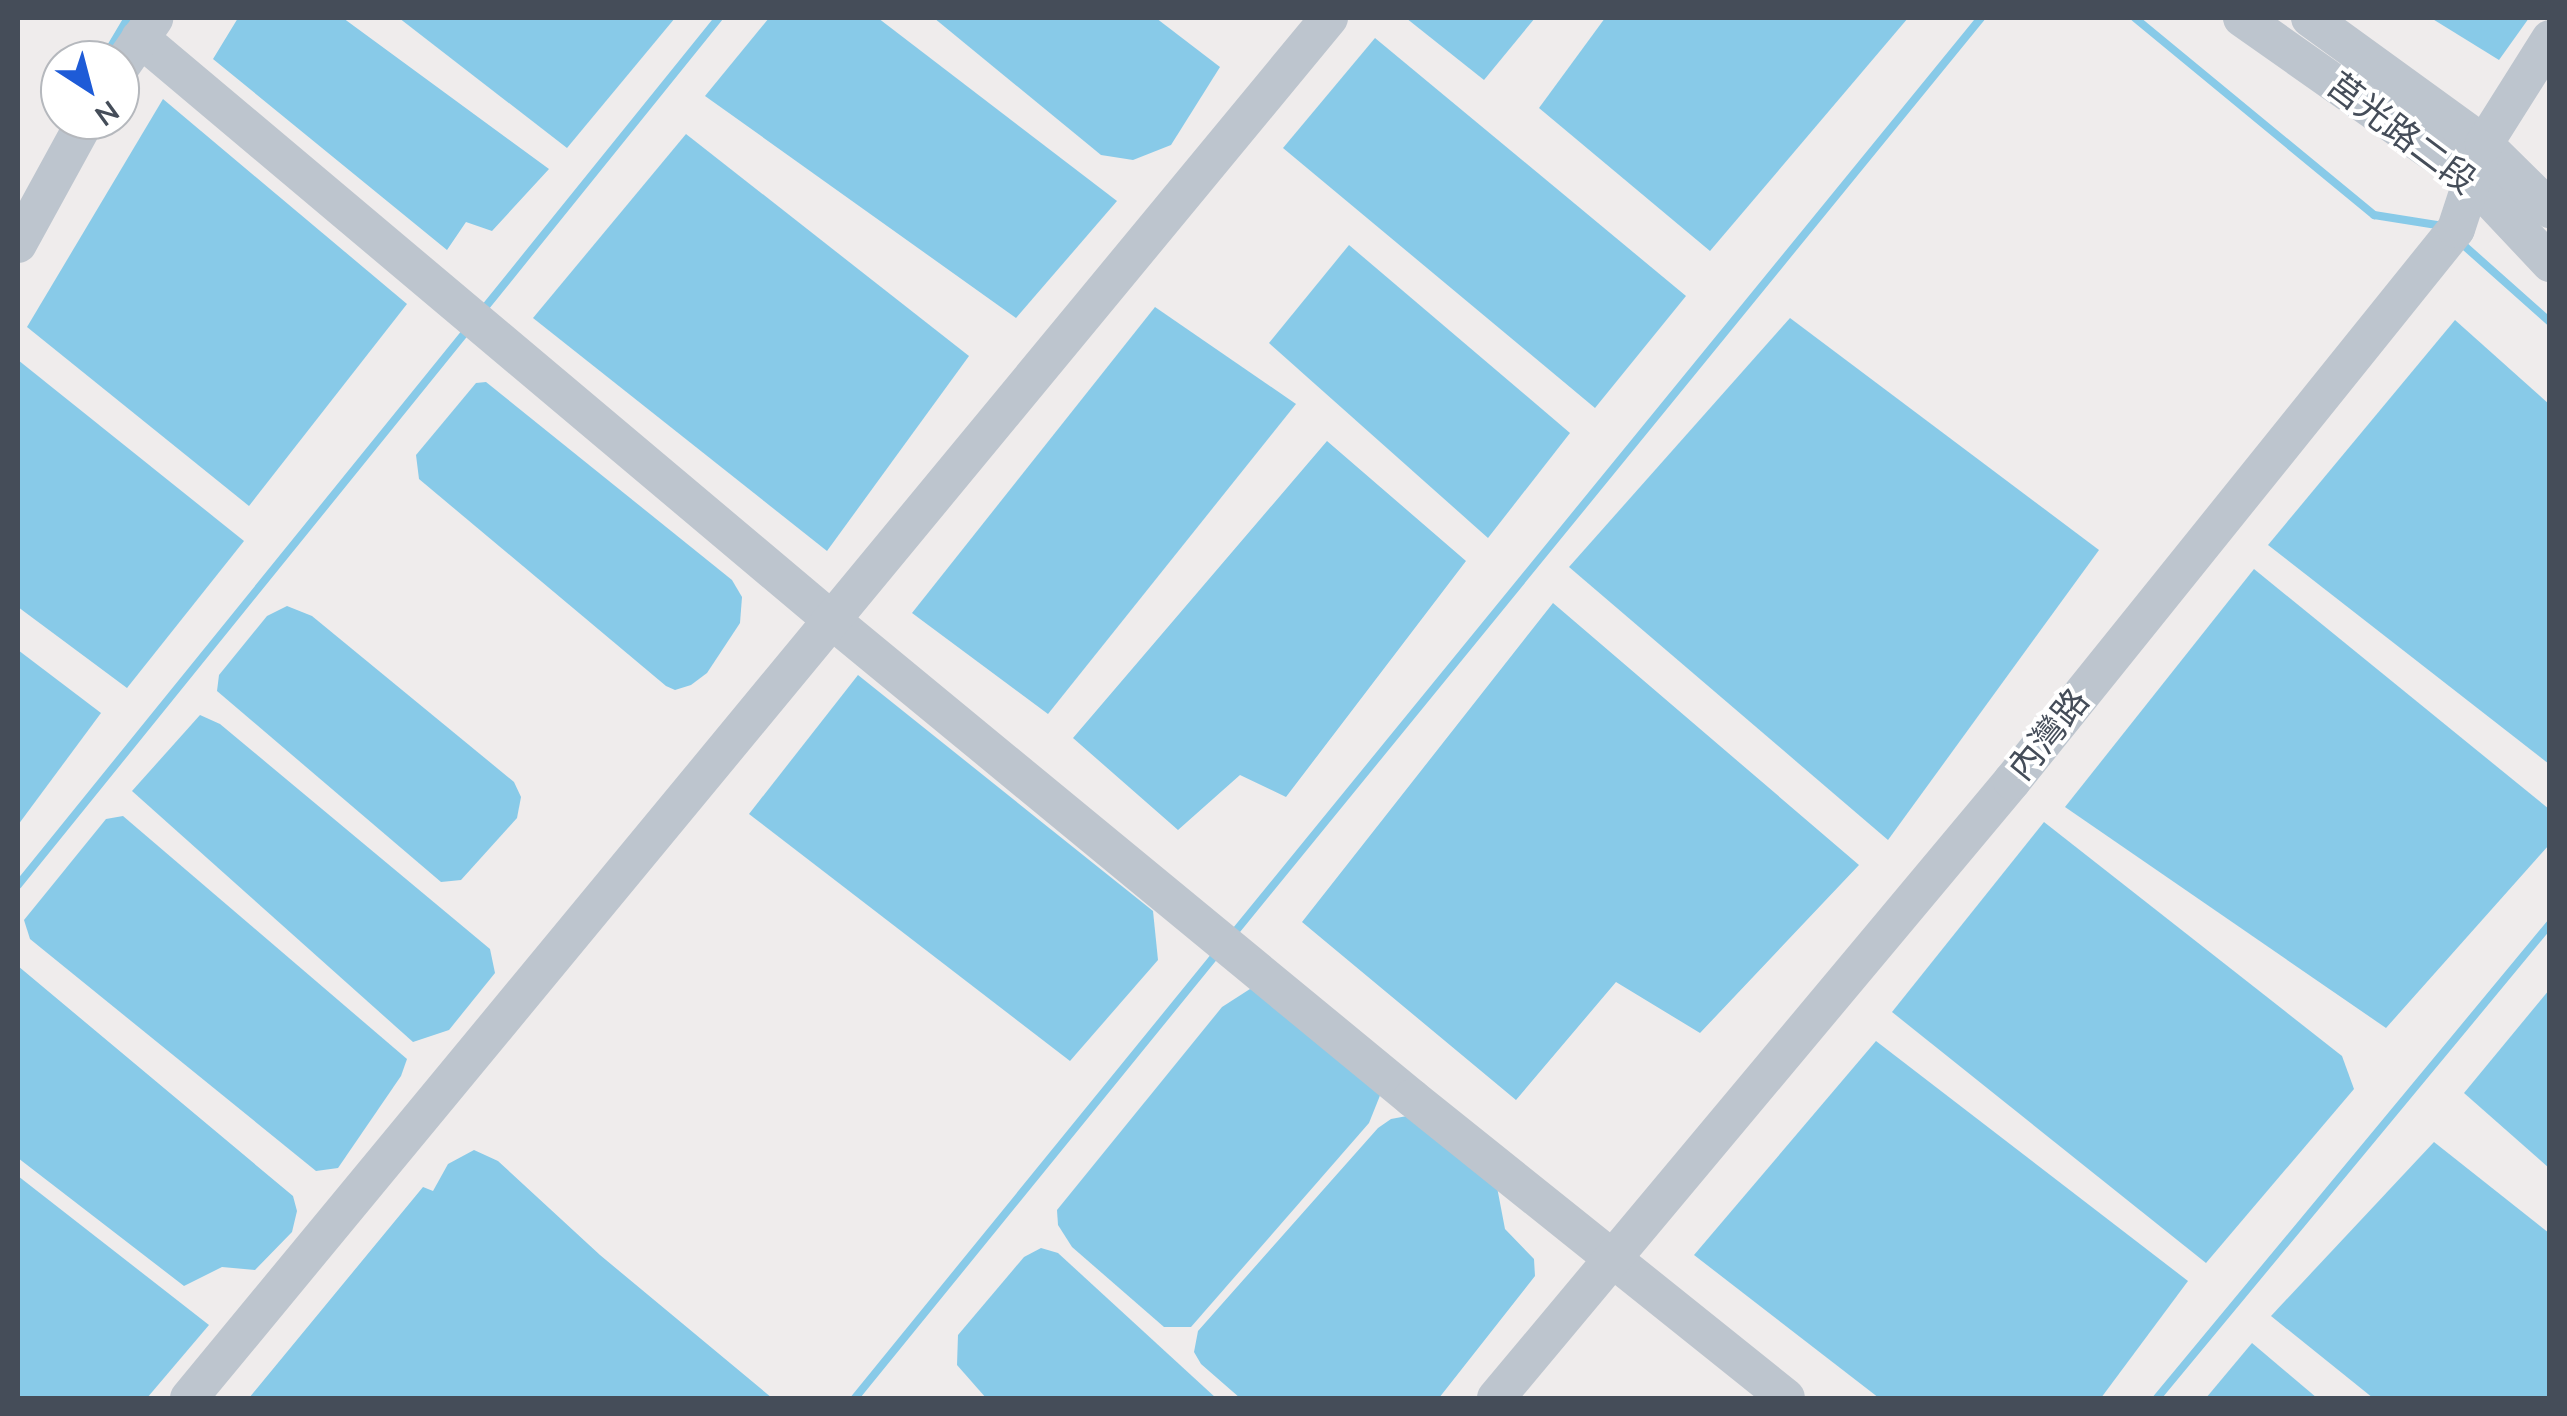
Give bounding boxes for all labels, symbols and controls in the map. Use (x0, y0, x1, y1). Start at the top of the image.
north arrow (40, 40, 140, 140)
street label: 莒光路二段 (2318, 65, 2484, 203)
text: N (87, 91, 126, 134)
street label: 內灣路 (2000, 681, 2098, 789)

